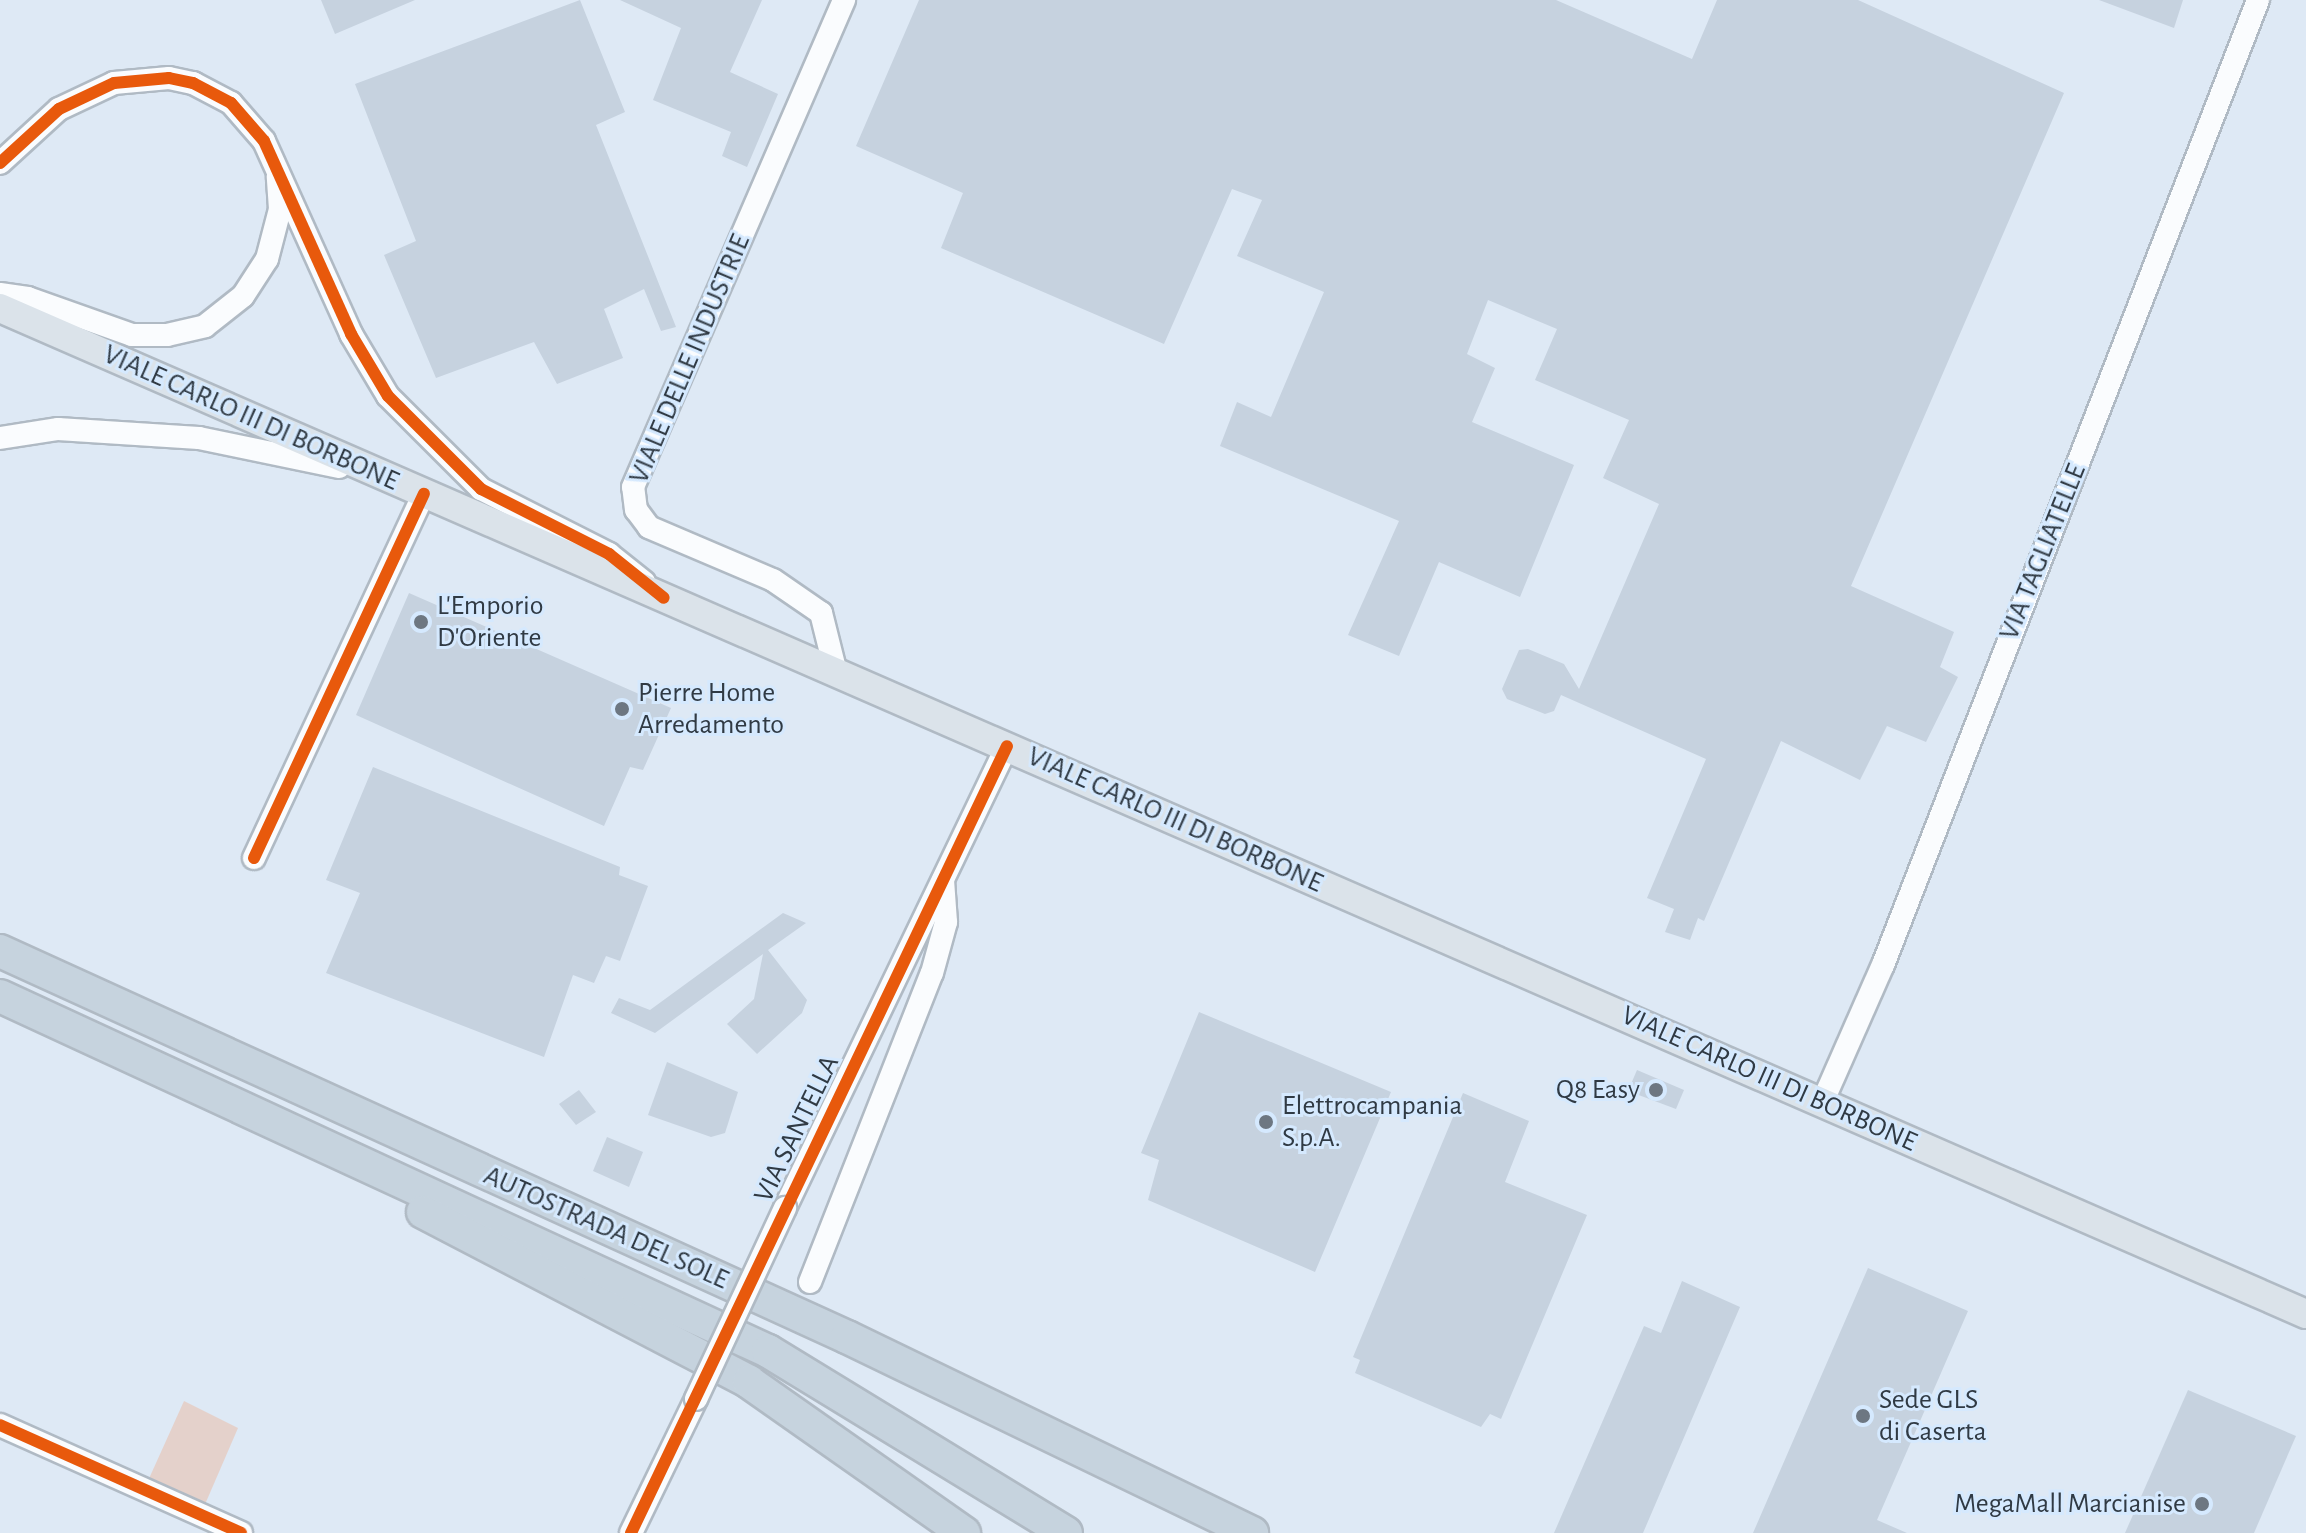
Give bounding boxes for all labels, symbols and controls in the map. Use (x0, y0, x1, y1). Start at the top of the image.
street label: VIALE DELLE INDUSTRIE (622, 229, 758, 489)
street label: VIALE CARLO III DI BORBONE (98, 338, 404, 498)
street label: VIA TAGLIATELLE (1992, 459, 2094, 645)
place label: L'Emporio D'Oriente (437, 589, 544, 655)
marker: L'Emporio D'Oriente (412, 613, 430, 631)
place label: Pierre Home Arredamento (638, 676, 784, 742)
marker: Pierre Home Arredamento (613, 700, 631, 718)
street label: VIALE CARLO III DI BORBONE (1022, 740, 1328, 900)
street label: VIALE CARLO III DI BORBONE (1616, 999, 1922, 1159)
street label: VIA SANTELLA (747, 1050, 847, 1208)
place label: Q8 Easy (1556, 1073, 1640, 1107)
marker: Q8 Easy (1647, 1081, 1665, 1099)
place label: Elettrocampania S.p.A. (1282, 1089, 1463, 1155)
marker: Elettrocampania S.p.A. (1257, 1113, 1275, 1131)
street label: AUTOSTRADA DEL SOLE (478, 1159, 734, 1297)
place label: Sede GLS di Caserta (1879, 1383, 1987, 1449)
marker: Sede GLS di Caserta (1854, 1407, 1872, 1425)
place label: MegaMall Marcianise (1954, 1487, 2186, 1521)
marker: MegaMall Marcianise (2193, 1495, 2211, 1513)

